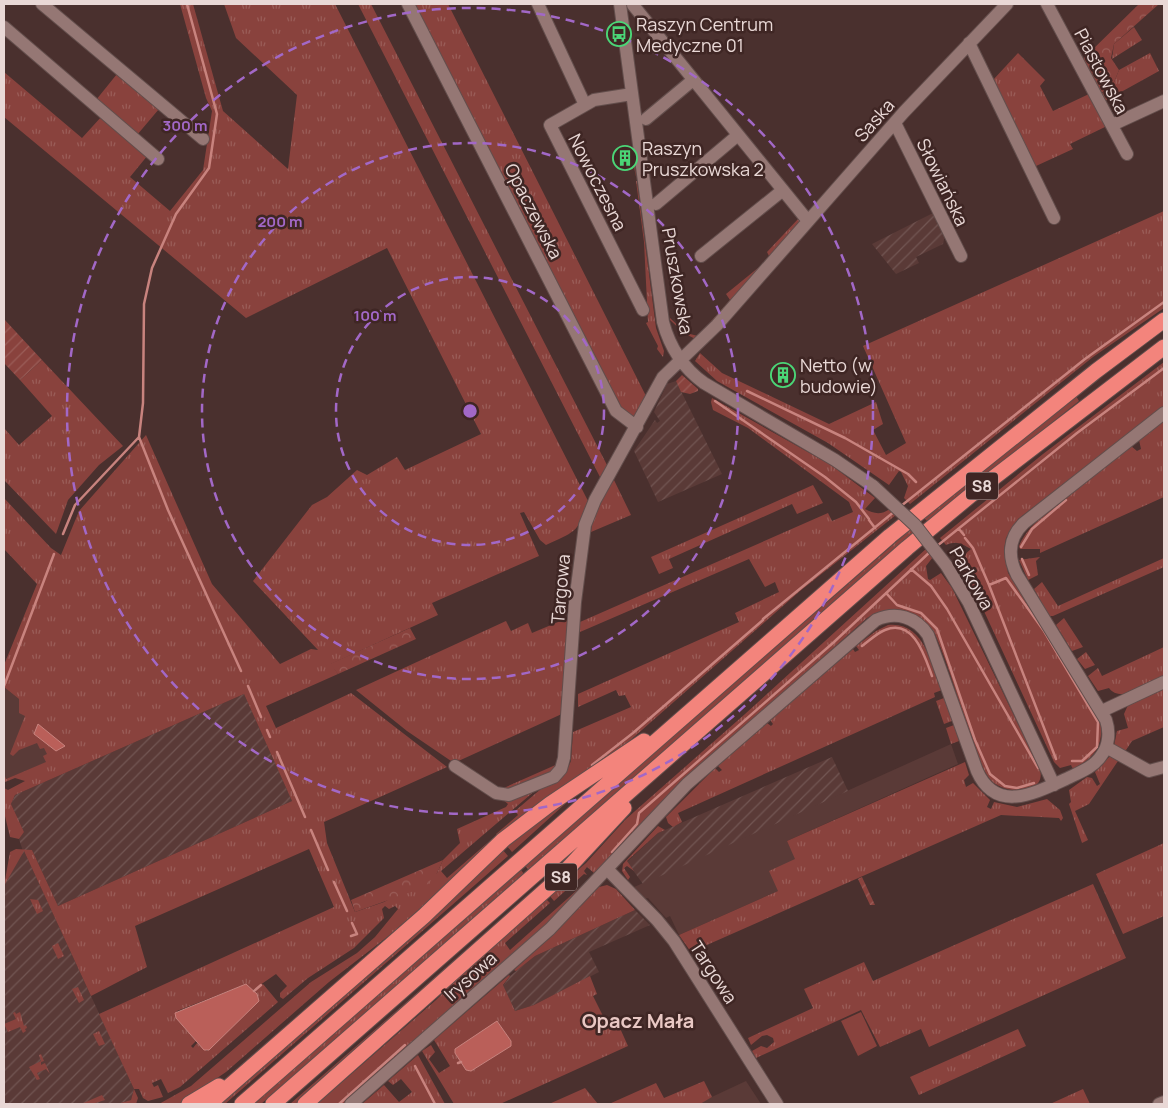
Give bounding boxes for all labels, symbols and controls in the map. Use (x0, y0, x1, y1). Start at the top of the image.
place label: Raszyn Centrum Medyczne 01 (636, 12, 773, 57)
bus stop icon: Raszyn Centrum Medyczne 01 (606, 21, 632, 47)
street label: Piastowska (1069, 24, 1135, 118)
street label: Saska (849, 93, 899, 147)
text: 300 m (163, 115, 207, 136)
street label: Nowoczesna (563, 129, 633, 235)
street label: Słowiańska (911, 134, 975, 230)
place label: Raszyn Pruszkowska 2 (642, 136, 764, 181)
building icon: Raszyn Pruszkowska 2 (612, 145, 638, 171)
street label: Opaczewska (500, 159, 568, 263)
text: 200 m (257, 211, 303, 232)
street label: Pruszkowska (657, 226, 699, 336)
text: 100 m (354, 305, 396, 326)
place label: Netto (w budowie) (800, 353, 878, 398)
building icon: Netto (w budowie) (770, 362, 796, 388)
centre of rings (461, 402, 479, 420)
road number: S8 (966, 472, 998, 500)
street label: Parkowa (944, 542, 1000, 614)
street label: Targowa (545, 553, 575, 625)
road number: S8 (545, 864, 577, 890)
street label: Targowa (685, 936, 743, 1008)
street label: Irysowa (439, 946, 501, 1006)
district label: Opacz Mała (582, 1007, 694, 1034)

